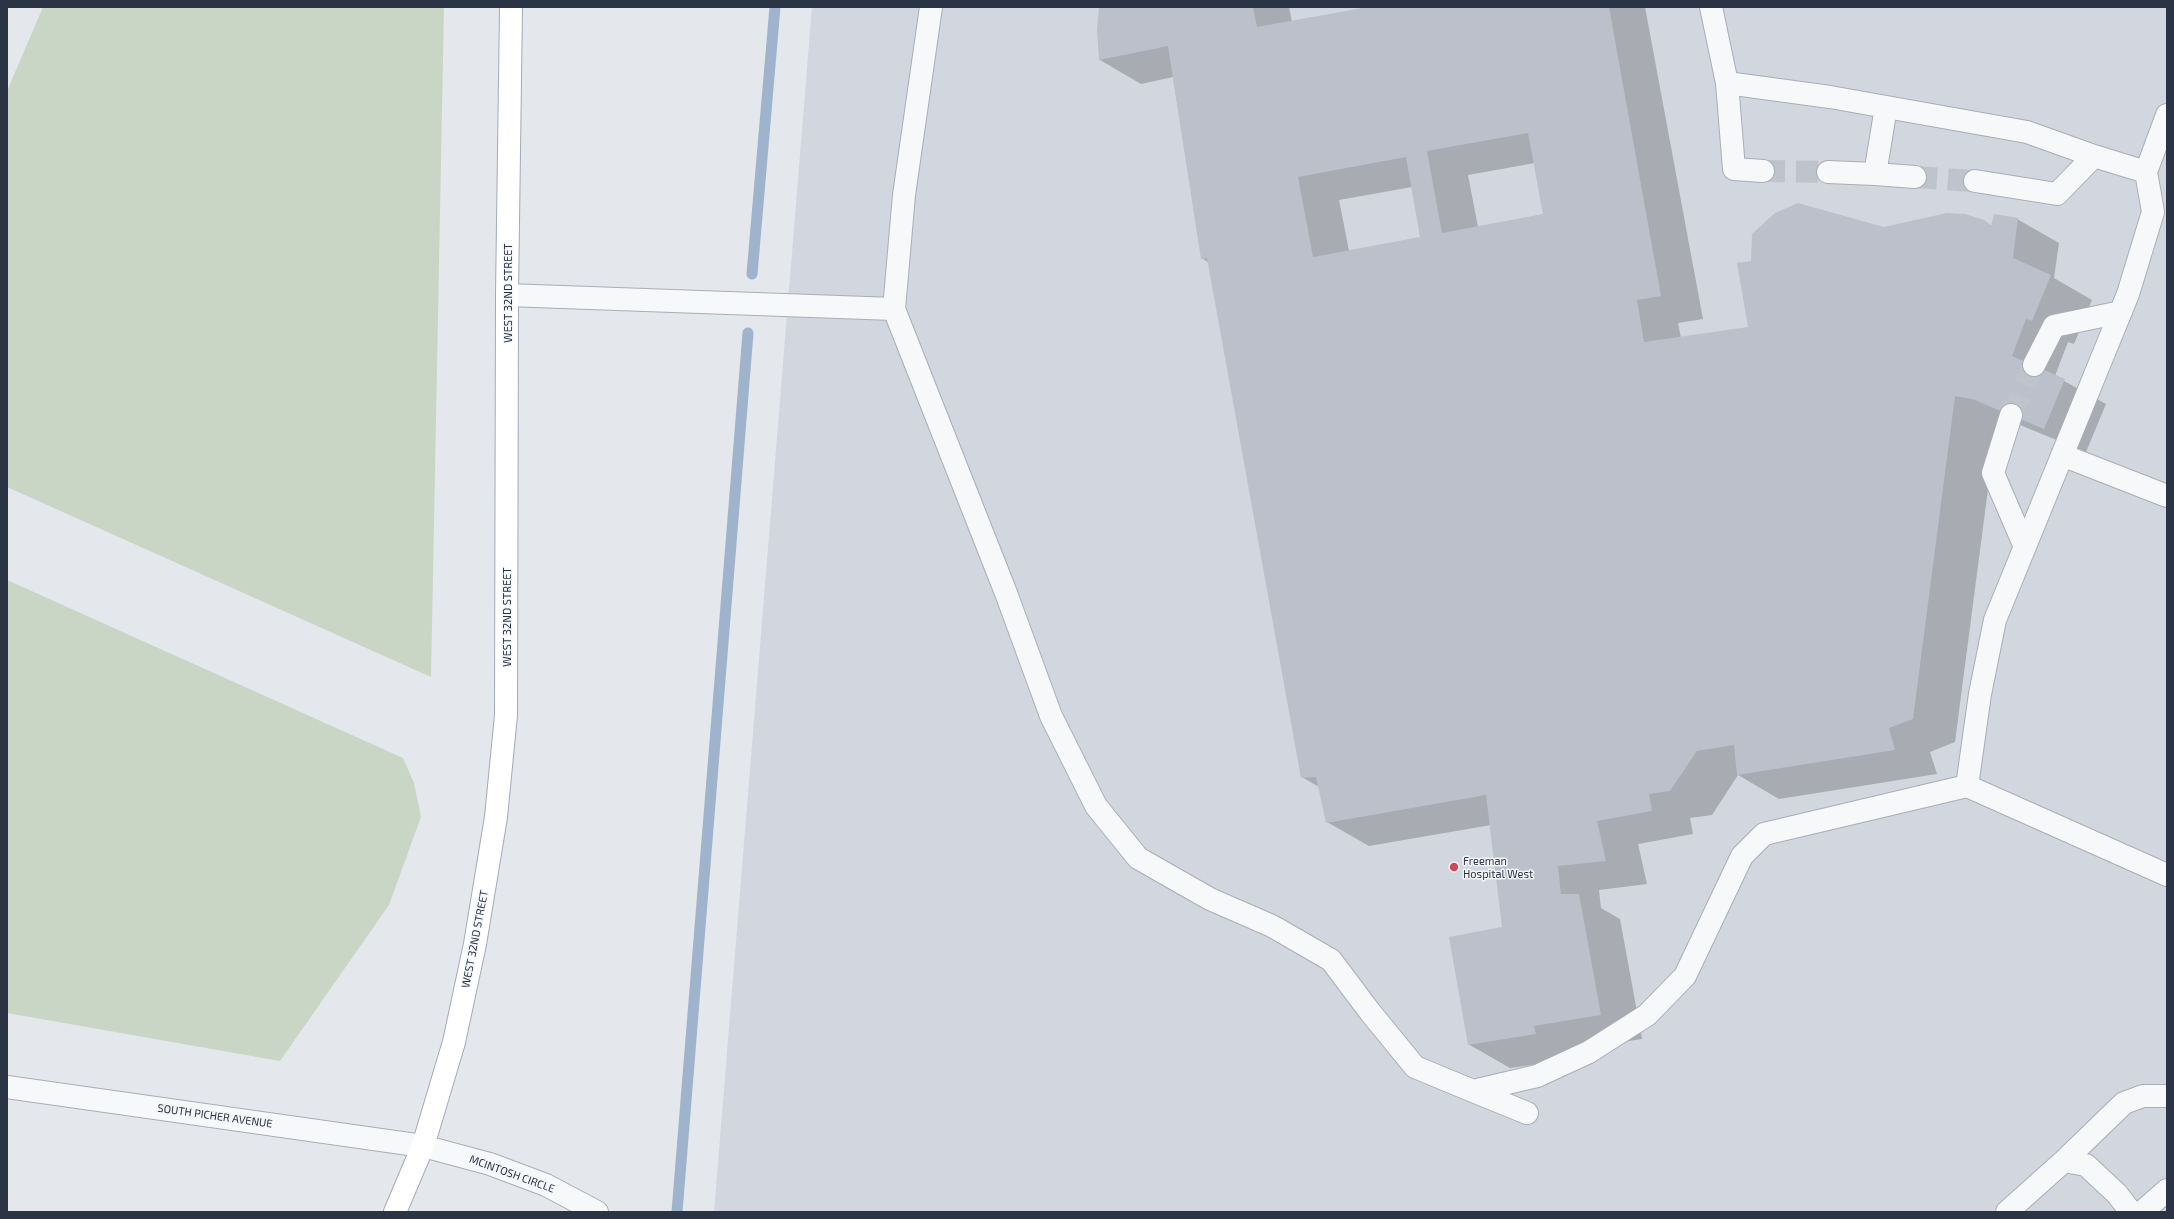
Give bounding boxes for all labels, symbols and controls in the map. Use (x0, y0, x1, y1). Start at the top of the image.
street label: WEST 32ND STREET (501, 243, 515, 343)
street label: WEST 32ND STREET (500, 567, 514, 667)
place label: Freeman Hospital West (1463, 854, 1533, 880)
marker: Freeman Hospital West (1448, 861, 1460, 873)
street label: WEST 32ND STREET (459, 889, 491, 989)
street label: SOUTH PICHER AVENUE (157, 1101, 273, 1131)
street label: MCINTOSH CIRCLE (467, 1152, 557, 1196)

